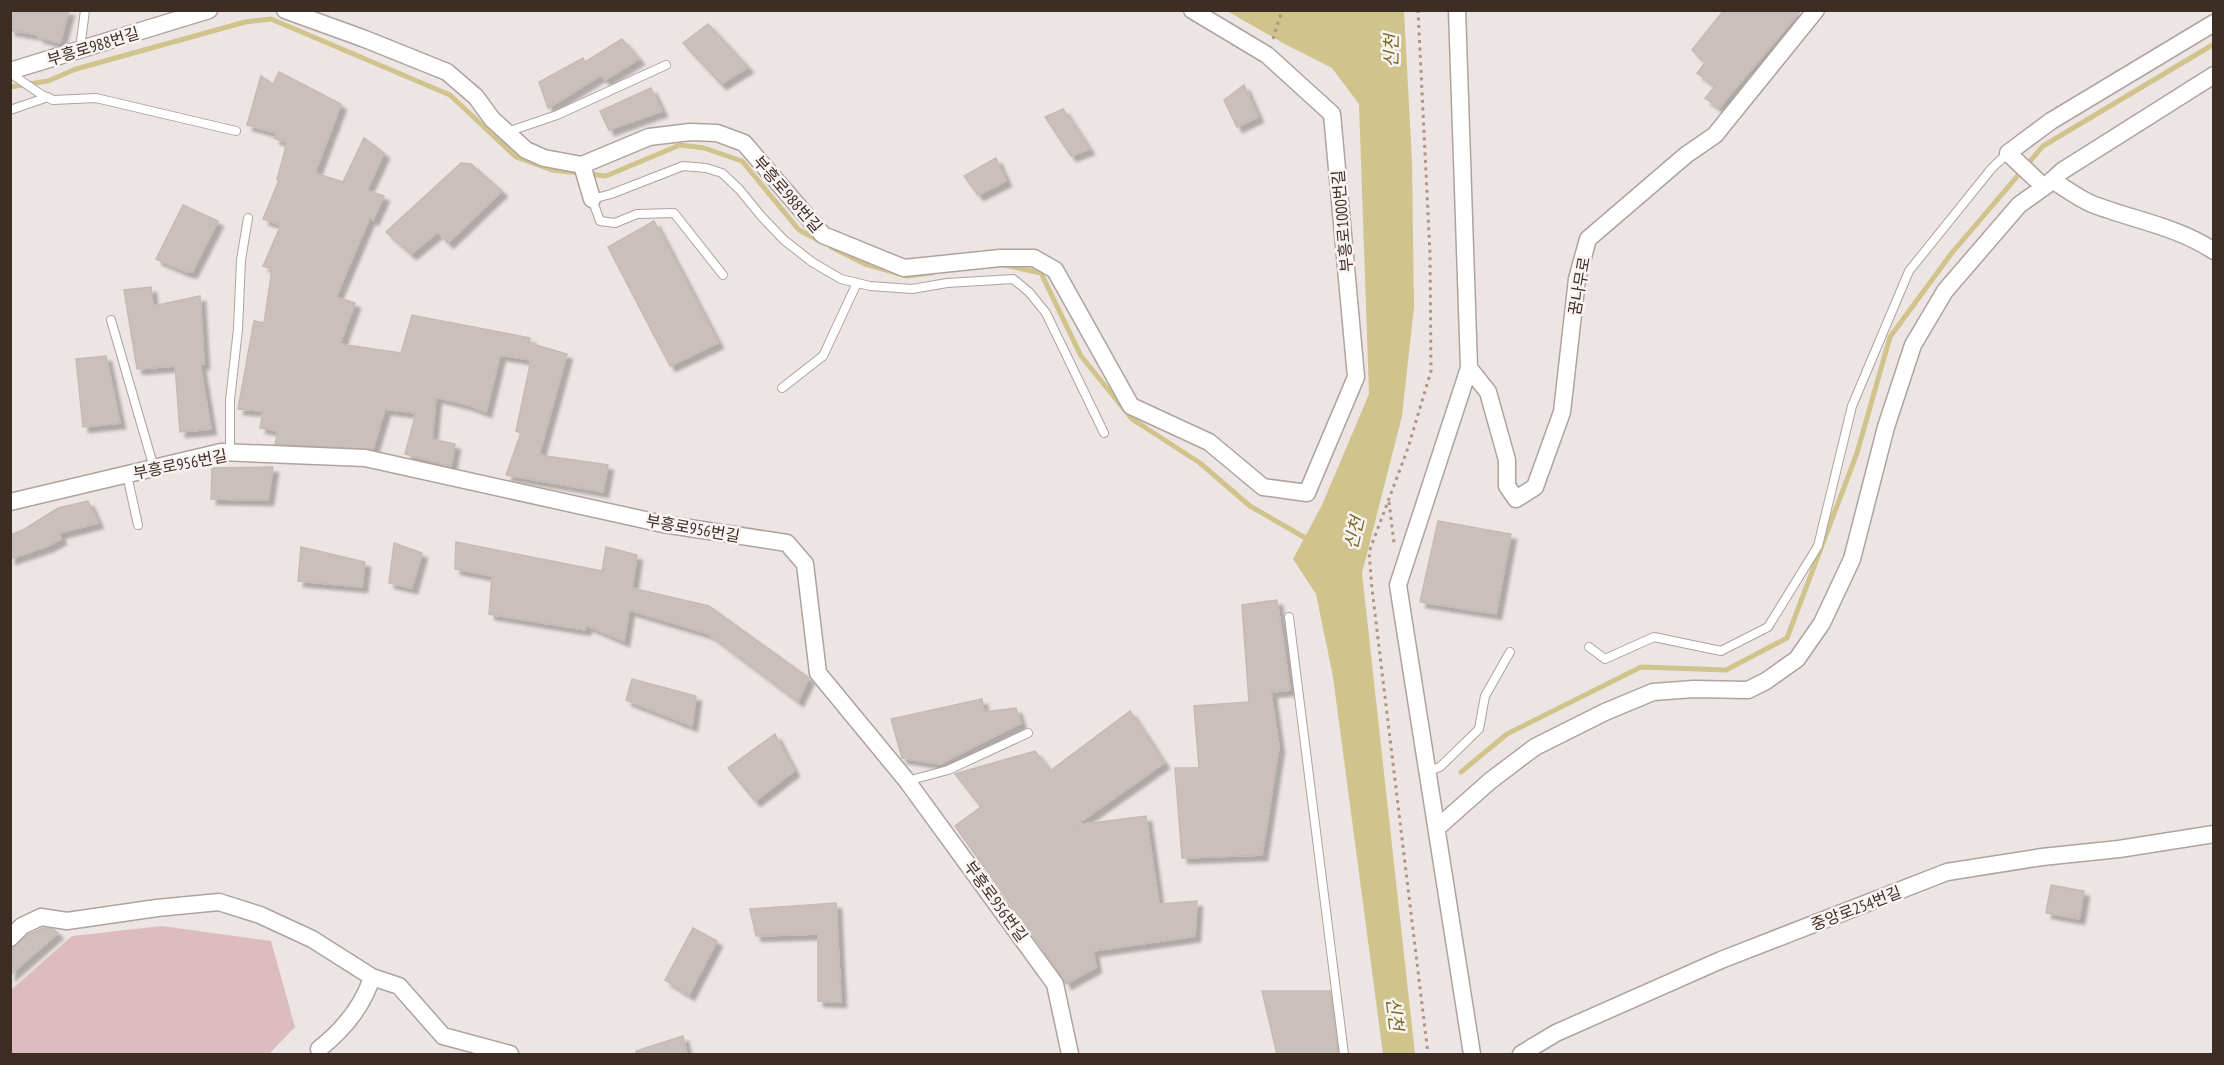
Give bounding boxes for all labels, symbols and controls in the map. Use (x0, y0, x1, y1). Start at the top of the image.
street label: 부흥로988번길 (45, 23, 141, 69)
water label: 신천 (1379, 32, 1403, 68)
street label: 부흥로988번길 (749, 152, 827, 236)
street label: 부흥로1000번길 (1328, 169, 1356, 273)
street label: 꿈나무로 (1564, 255, 1594, 317)
street label: 부흥로956번길 (131, 445, 229, 483)
street label: 부흥로956번길 (644, 510, 742, 546)
water label: 신천 (1339, 512, 1369, 552)
street label: 부흥로956번길 (960, 857, 1032, 945)
street label: 중앙로254번길 (1808, 882, 1904, 934)
water label: 신천 (1382, 996, 1409, 1034)

